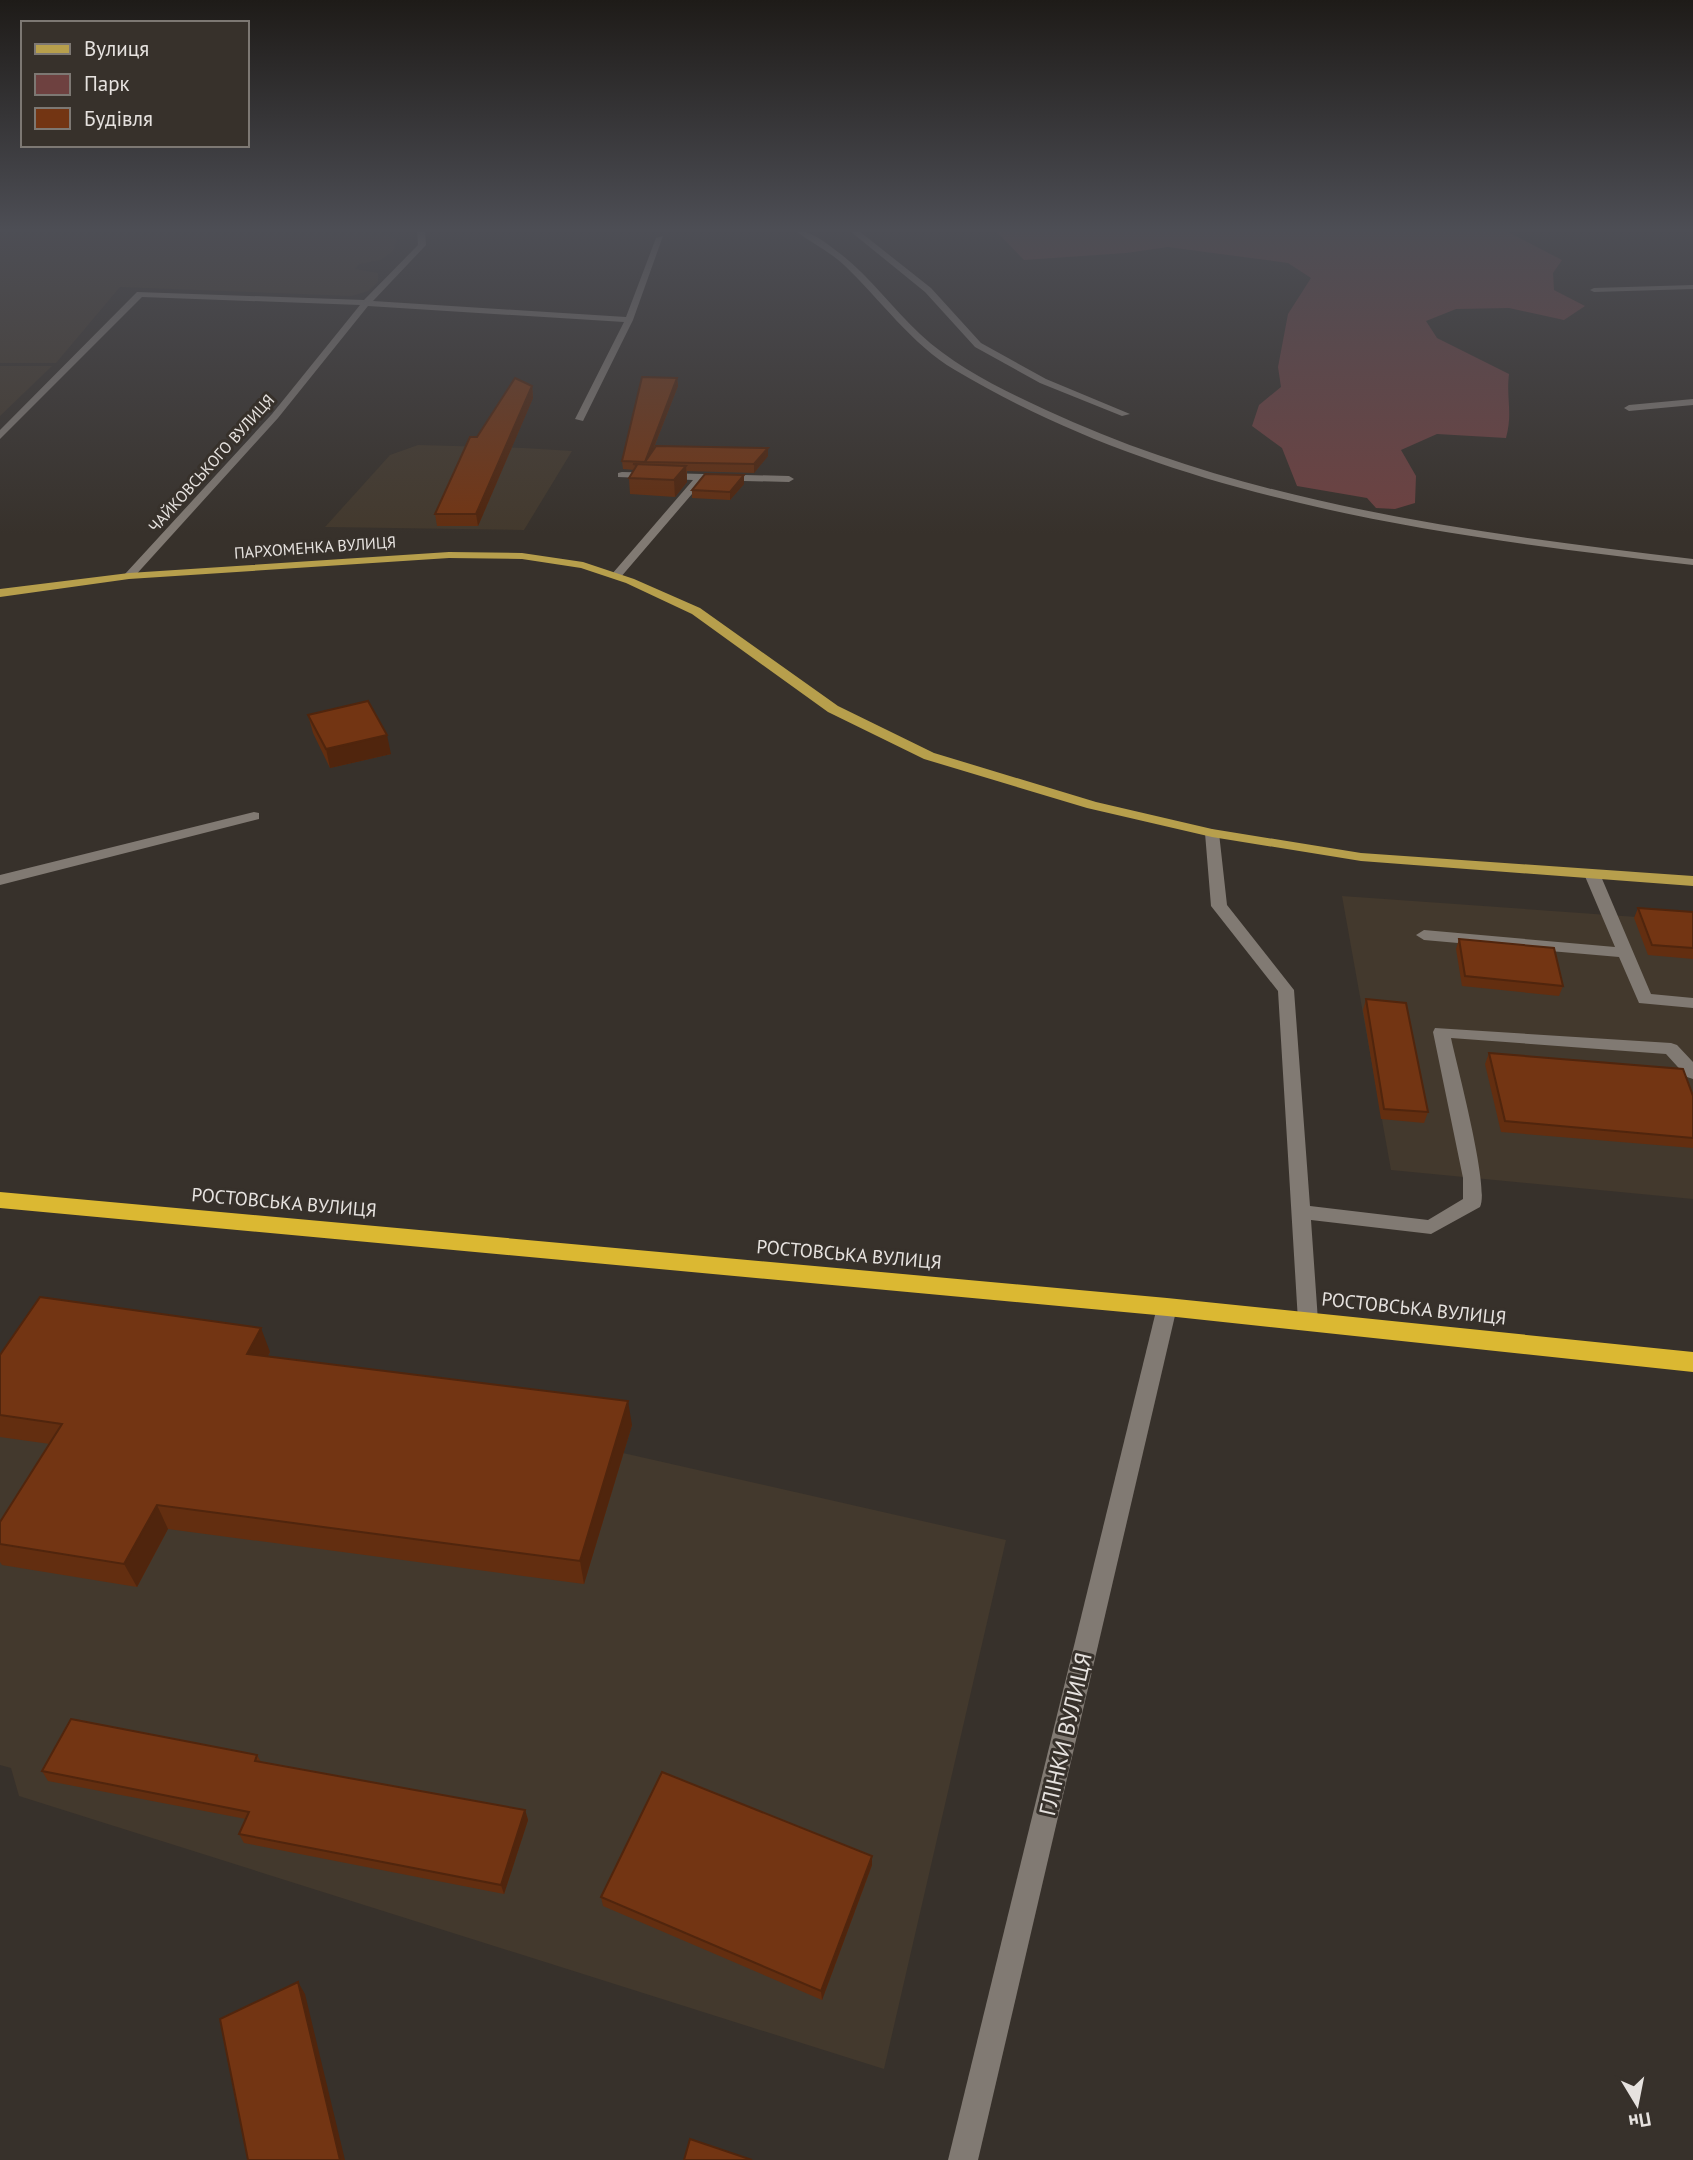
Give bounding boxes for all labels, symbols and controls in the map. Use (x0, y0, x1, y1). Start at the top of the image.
legend (21, 21, 248, 147)
text: Вулиця (84, 35, 149, 62)
text: Парк (84, 70, 130, 97)
text: Будівля (84, 105, 153, 132)
street label: ЧАЙКОВСЬКОГО ВУЛИЦЯ (144, 390, 278, 536)
street label: ПАРХОМЕНКА ВУЛИЦЯ (233, 531, 397, 563)
street label: РОСТОВСЬКА ВУЛИЦЯ (190, 1182, 378, 1222)
street label: РОСТОВСЬКА ВУЛИЦЯ (755, 1234, 943, 1274)
street label: РОСТОВСЬКА ВУЛИЦЯ (1320, 1286, 1508, 1330)
street label: ГЛІНКИ ВУЛИЦЯ (1032, 1650, 1098, 1818)
north arrow (1602, 2069, 1672, 2139)
text: Пн (1627, 2107, 1653, 2135)

